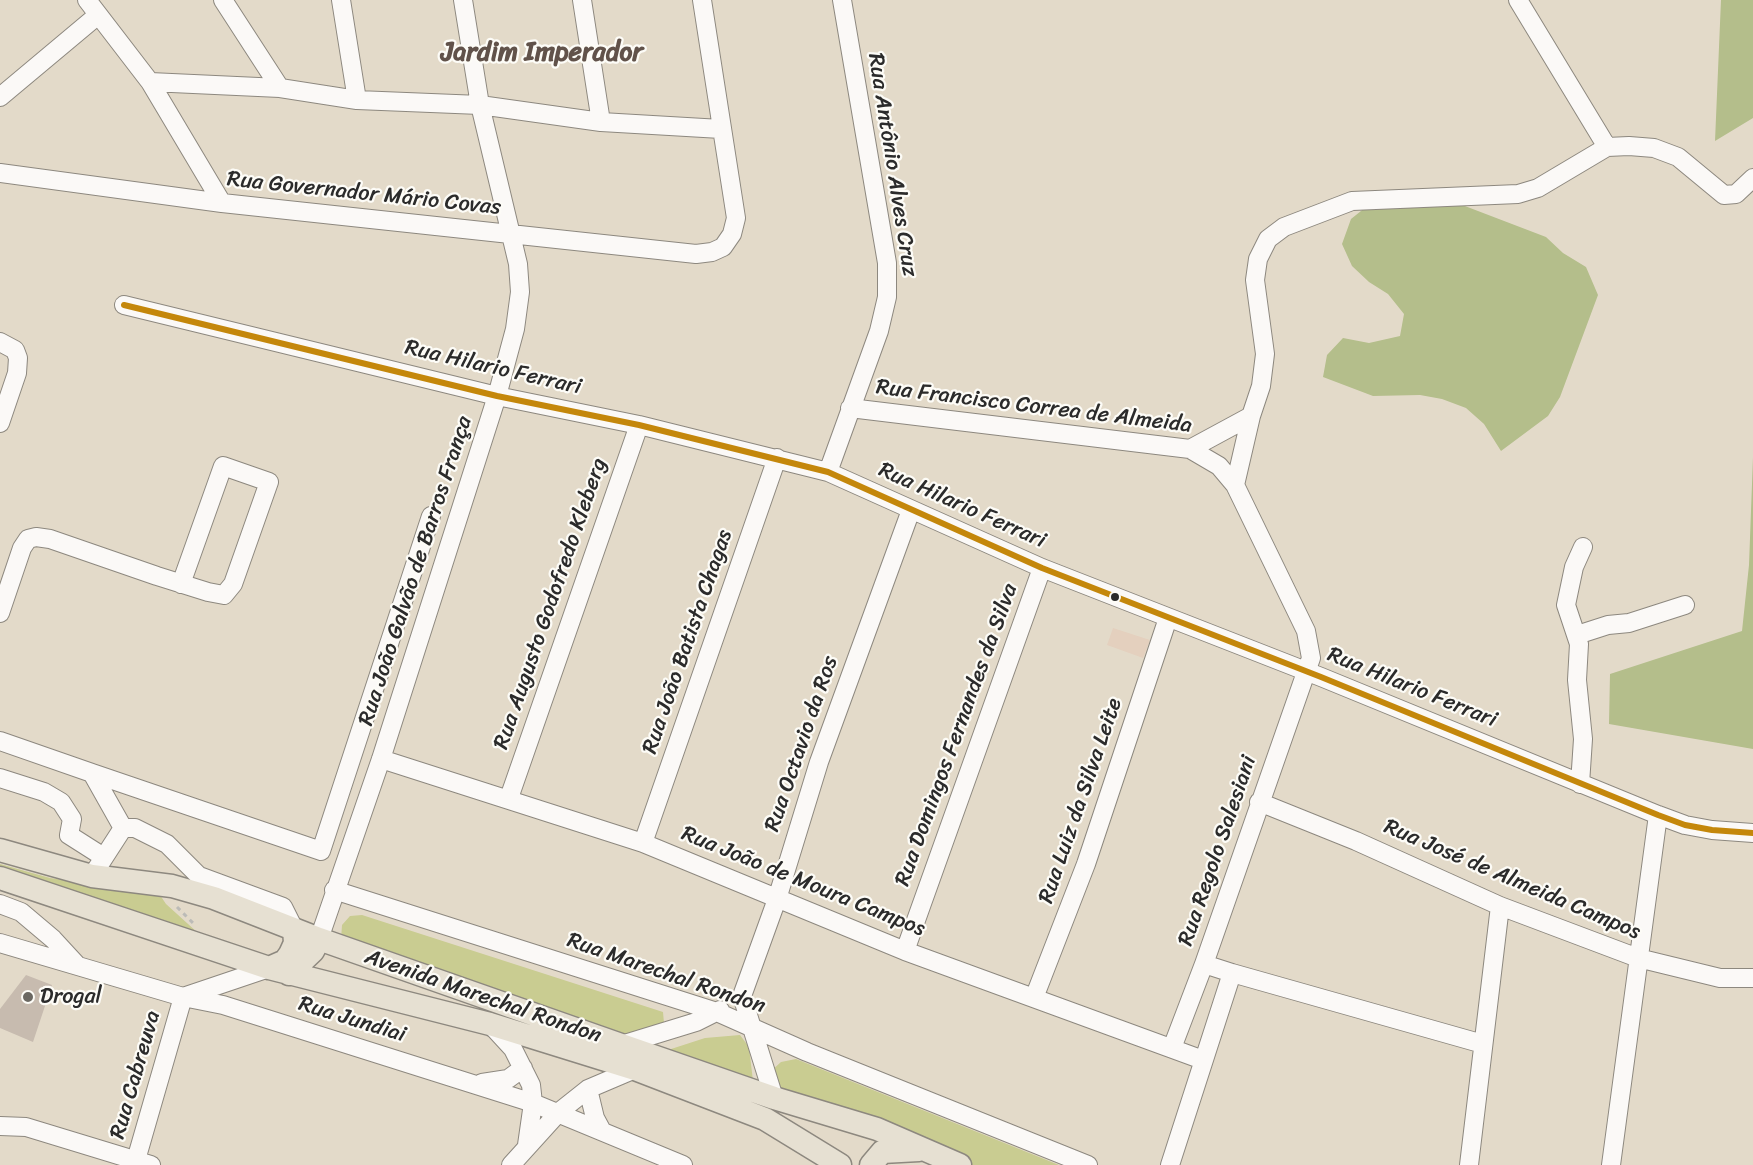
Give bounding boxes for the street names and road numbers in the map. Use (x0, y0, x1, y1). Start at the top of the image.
street label: Rua Antônio Alves Cruz (861, 51, 923, 279)
street label: Rua Governador Mário Covas (226, 166, 502, 222)
street label: Rua Hilario Ferrari (402, 335, 584, 401)
street label: Rua Francisco Correa de Almeida (875, 375, 1193, 439)
street label: Rua João Galvão de Barros França (353, 413, 479, 729)
street label: Rua Augusto Godofredo Kleberg (489, 455, 613, 753)
street label: Rua Hilario Ferrari (874, 457, 1050, 555)
street label: Rua João Batista Chagas (637, 527, 739, 757)
street label: Rua Domingos Fernandes da Silva (890, 580, 1024, 890)
street label: Rua Hilario Ferrari (1323, 642, 1501, 734)
street label: Rua Octavio da Ros (760, 653, 844, 835)
street label: Rua Luiz da Silva Leite (1033, 695, 1129, 907)
street label: Rua Regolo Salesiani (1173, 752, 1263, 950)
street label: Rua José de Almeida Campos (1380, 814, 1644, 946)
street label: Rua João de Moura Campos (677, 821, 929, 943)
street label: Rua Marechal Rondon (563, 928, 769, 1020)
street label: Avenida Marechal Rondon (361, 944, 605, 1050)
street label: Rua Jundiai (295, 991, 409, 1049)
street label: Rua Cabreuva (105, 1008, 167, 1142)

